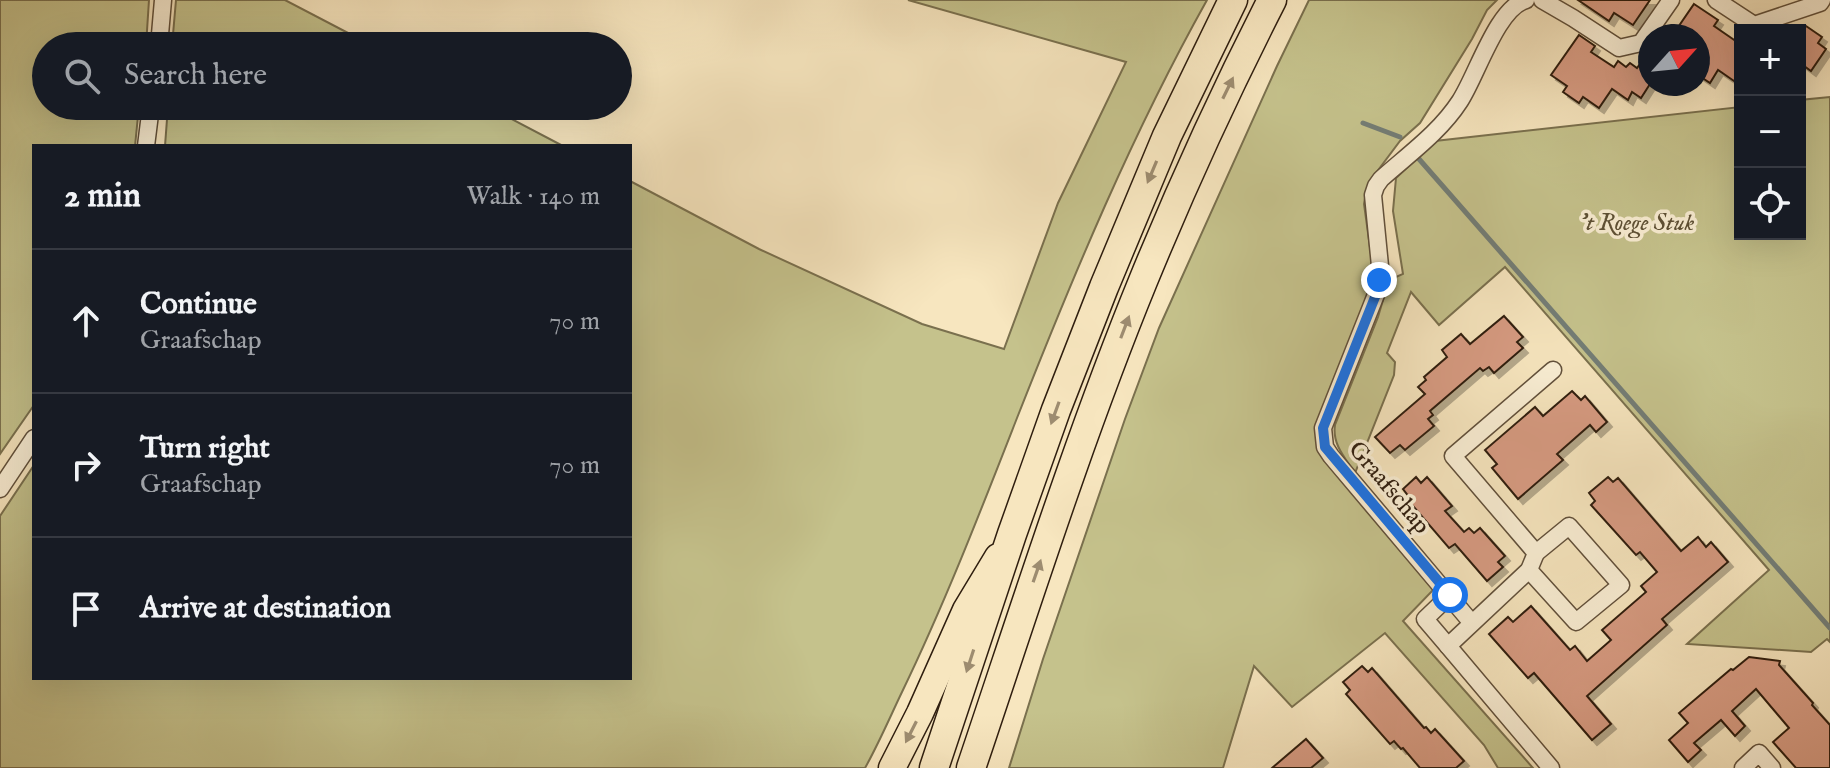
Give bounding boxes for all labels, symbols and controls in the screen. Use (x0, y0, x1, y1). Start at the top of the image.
north arrow (1638, 24, 1710, 96)
map controls (1734, 24, 1806, 240)
button: + (1734, 24, 1806, 96)
search box (32, 32, 632, 120)
icon: search (60, 54, 104, 98)
text: Search here (124, 57, 267, 95)
one-way arrow (1221, 76, 1235, 100)
button: − (1734, 96, 1806, 168)
one-way arrow (1146, 160, 1159, 184)
button: locate (1734, 168, 1806, 240)
text: 2 min (64, 175, 141, 218)
text: Walk · 140 m (467, 180, 600, 213)
park label: 't Roege Stuk (1580, 208, 1695, 239)
route end (1361, 262, 1397, 298)
text: Continue (140, 286, 257, 324)
icon: ahead (64, 299, 108, 343)
text: 70 m (549, 305, 600, 338)
one-way arrow (1119, 315, 1132, 339)
text: Graafschap (140, 324, 262, 357)
one-way arrow (1048, 401, 1061, 425)
text: Turn right (140, 430, 270, 468)
street label: Graafschap (1341, 435, 1437, 541)
icon: right (64, 443, 108, 487)
text: 70 m (549, 449, 600, 482)
text: Graafschap (140, 468, 262, 501)
one-way arrow (1032, 559, 1044, 583)
route start (1432, 577, 1468, 613)
icon: arrive (64, 587, 108, 631)
text: Arrive at destination (140, 590, 391, 628)
one-way arrow (963, 649, 976, 673)
one-way arrow (904, 720, 917, 743)

